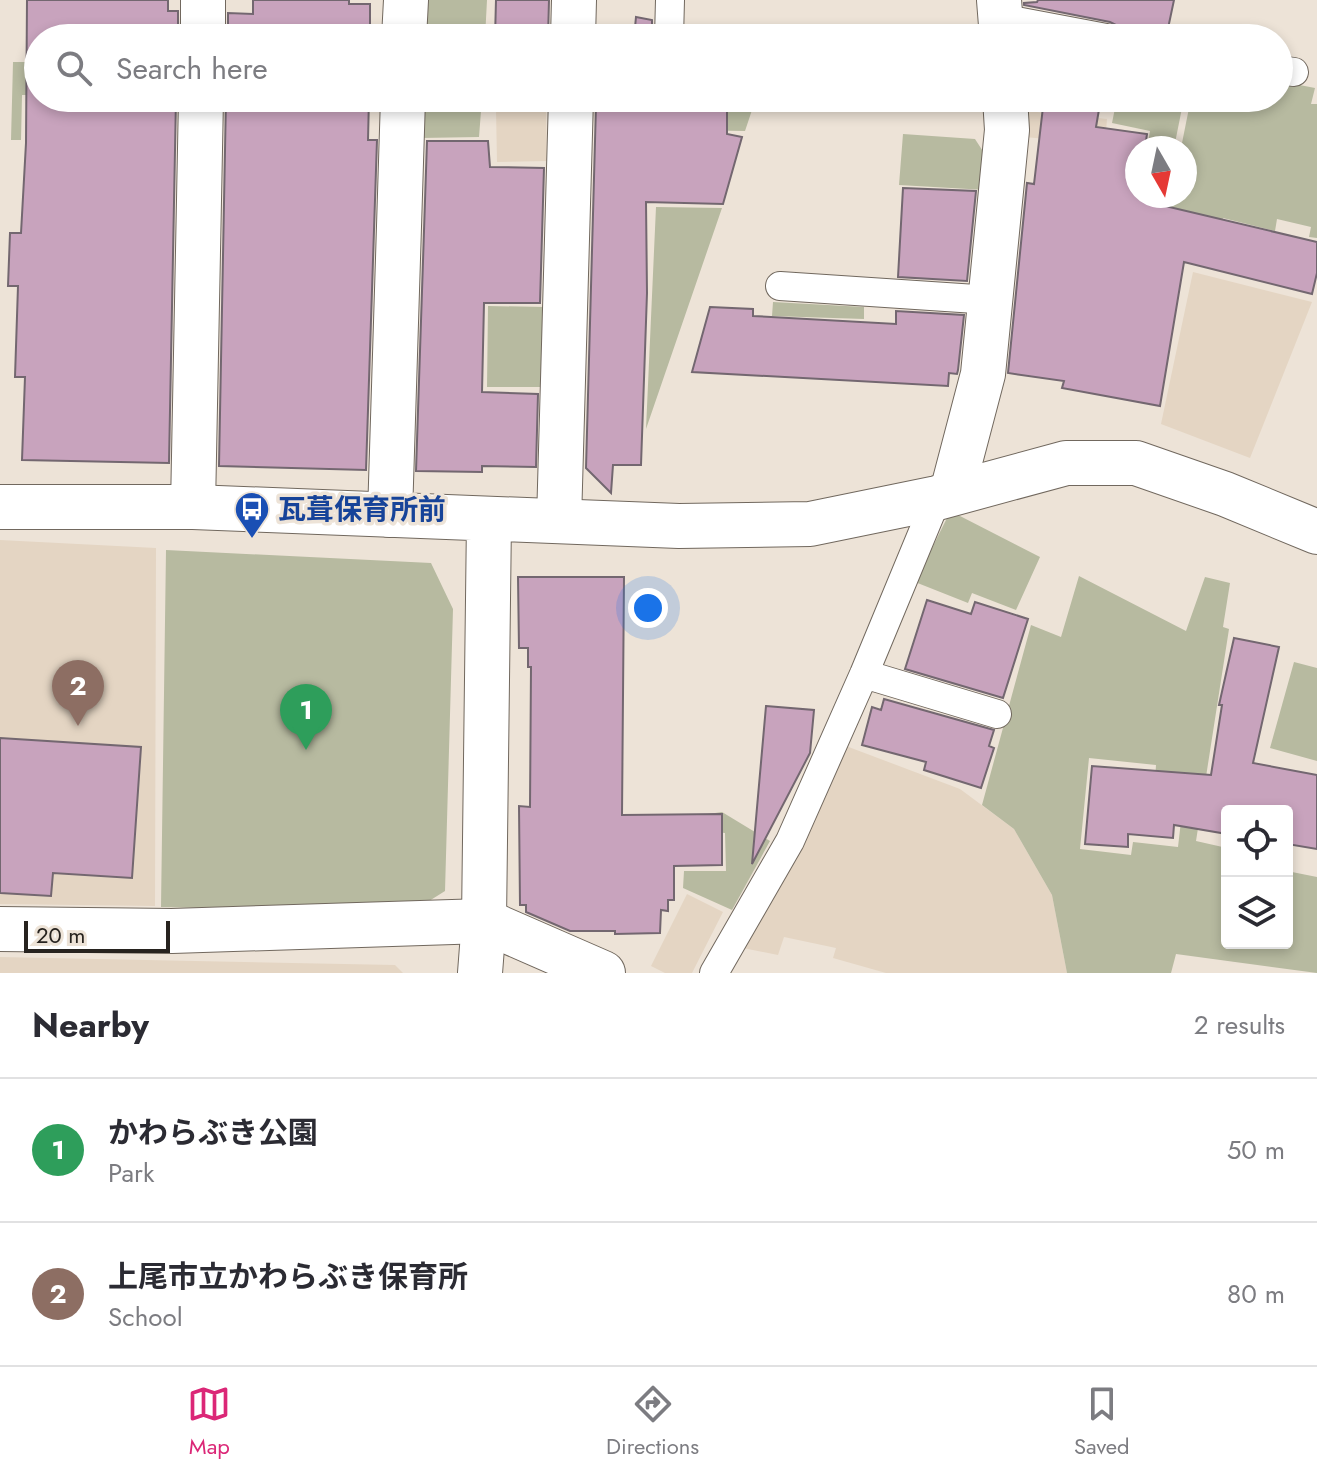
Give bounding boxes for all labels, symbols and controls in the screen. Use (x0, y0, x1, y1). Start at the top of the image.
search box (24, 24, 1293, 112)
icon: search (52, 46, 96, 90)
text: Search here (116, 47, 268, 90)
north arrow (1125, 136, 1197, 208)
place label: 瓦葺保育所前 (278, 489, 446, 530)
bus stop icon: 瓦葺保育所前 (233, 490, 271, 540)
your location (628, 588, 668, 628)
pin: 2 (52, 660, 104, 726)
pin: 1 (280, 684, 332, 750)
map controls (1221, 805, 1293, 949)
button: locate (1221, 805, 1293, 877)
button: layers (1221, 877, 1293, 949)
scale bar (24, 917, 170, 953)
text: 20 m (36, 919, 85, 951)
text: Nearby (32, 1001, 149, 1050)
text: 2 results (1194, 1006, 1285, 1044)
text: かわらぶき公園 (108, 1111, 318, 1154)
text: 1 (51, 1131, 65, 1169)
text: 50 m (1227, 1131, 1285, 1169)
text: Park (108, 1154, 154, 1192)
text: 上尾市立かわらぶき保育所 (108, 1255, 468, 1298)
text: 2 (49, 1275, 67, 1313)
text: 80 m (1227, 1275, 1285, 1313)
text: School (108, 1298, 183, 1336)
tab: Map (187, 1382, 231, 1462)
tab: Directions (606, 1382, 699, 1462)
tab: Saved (1074, 1382, 1130, 1462)

